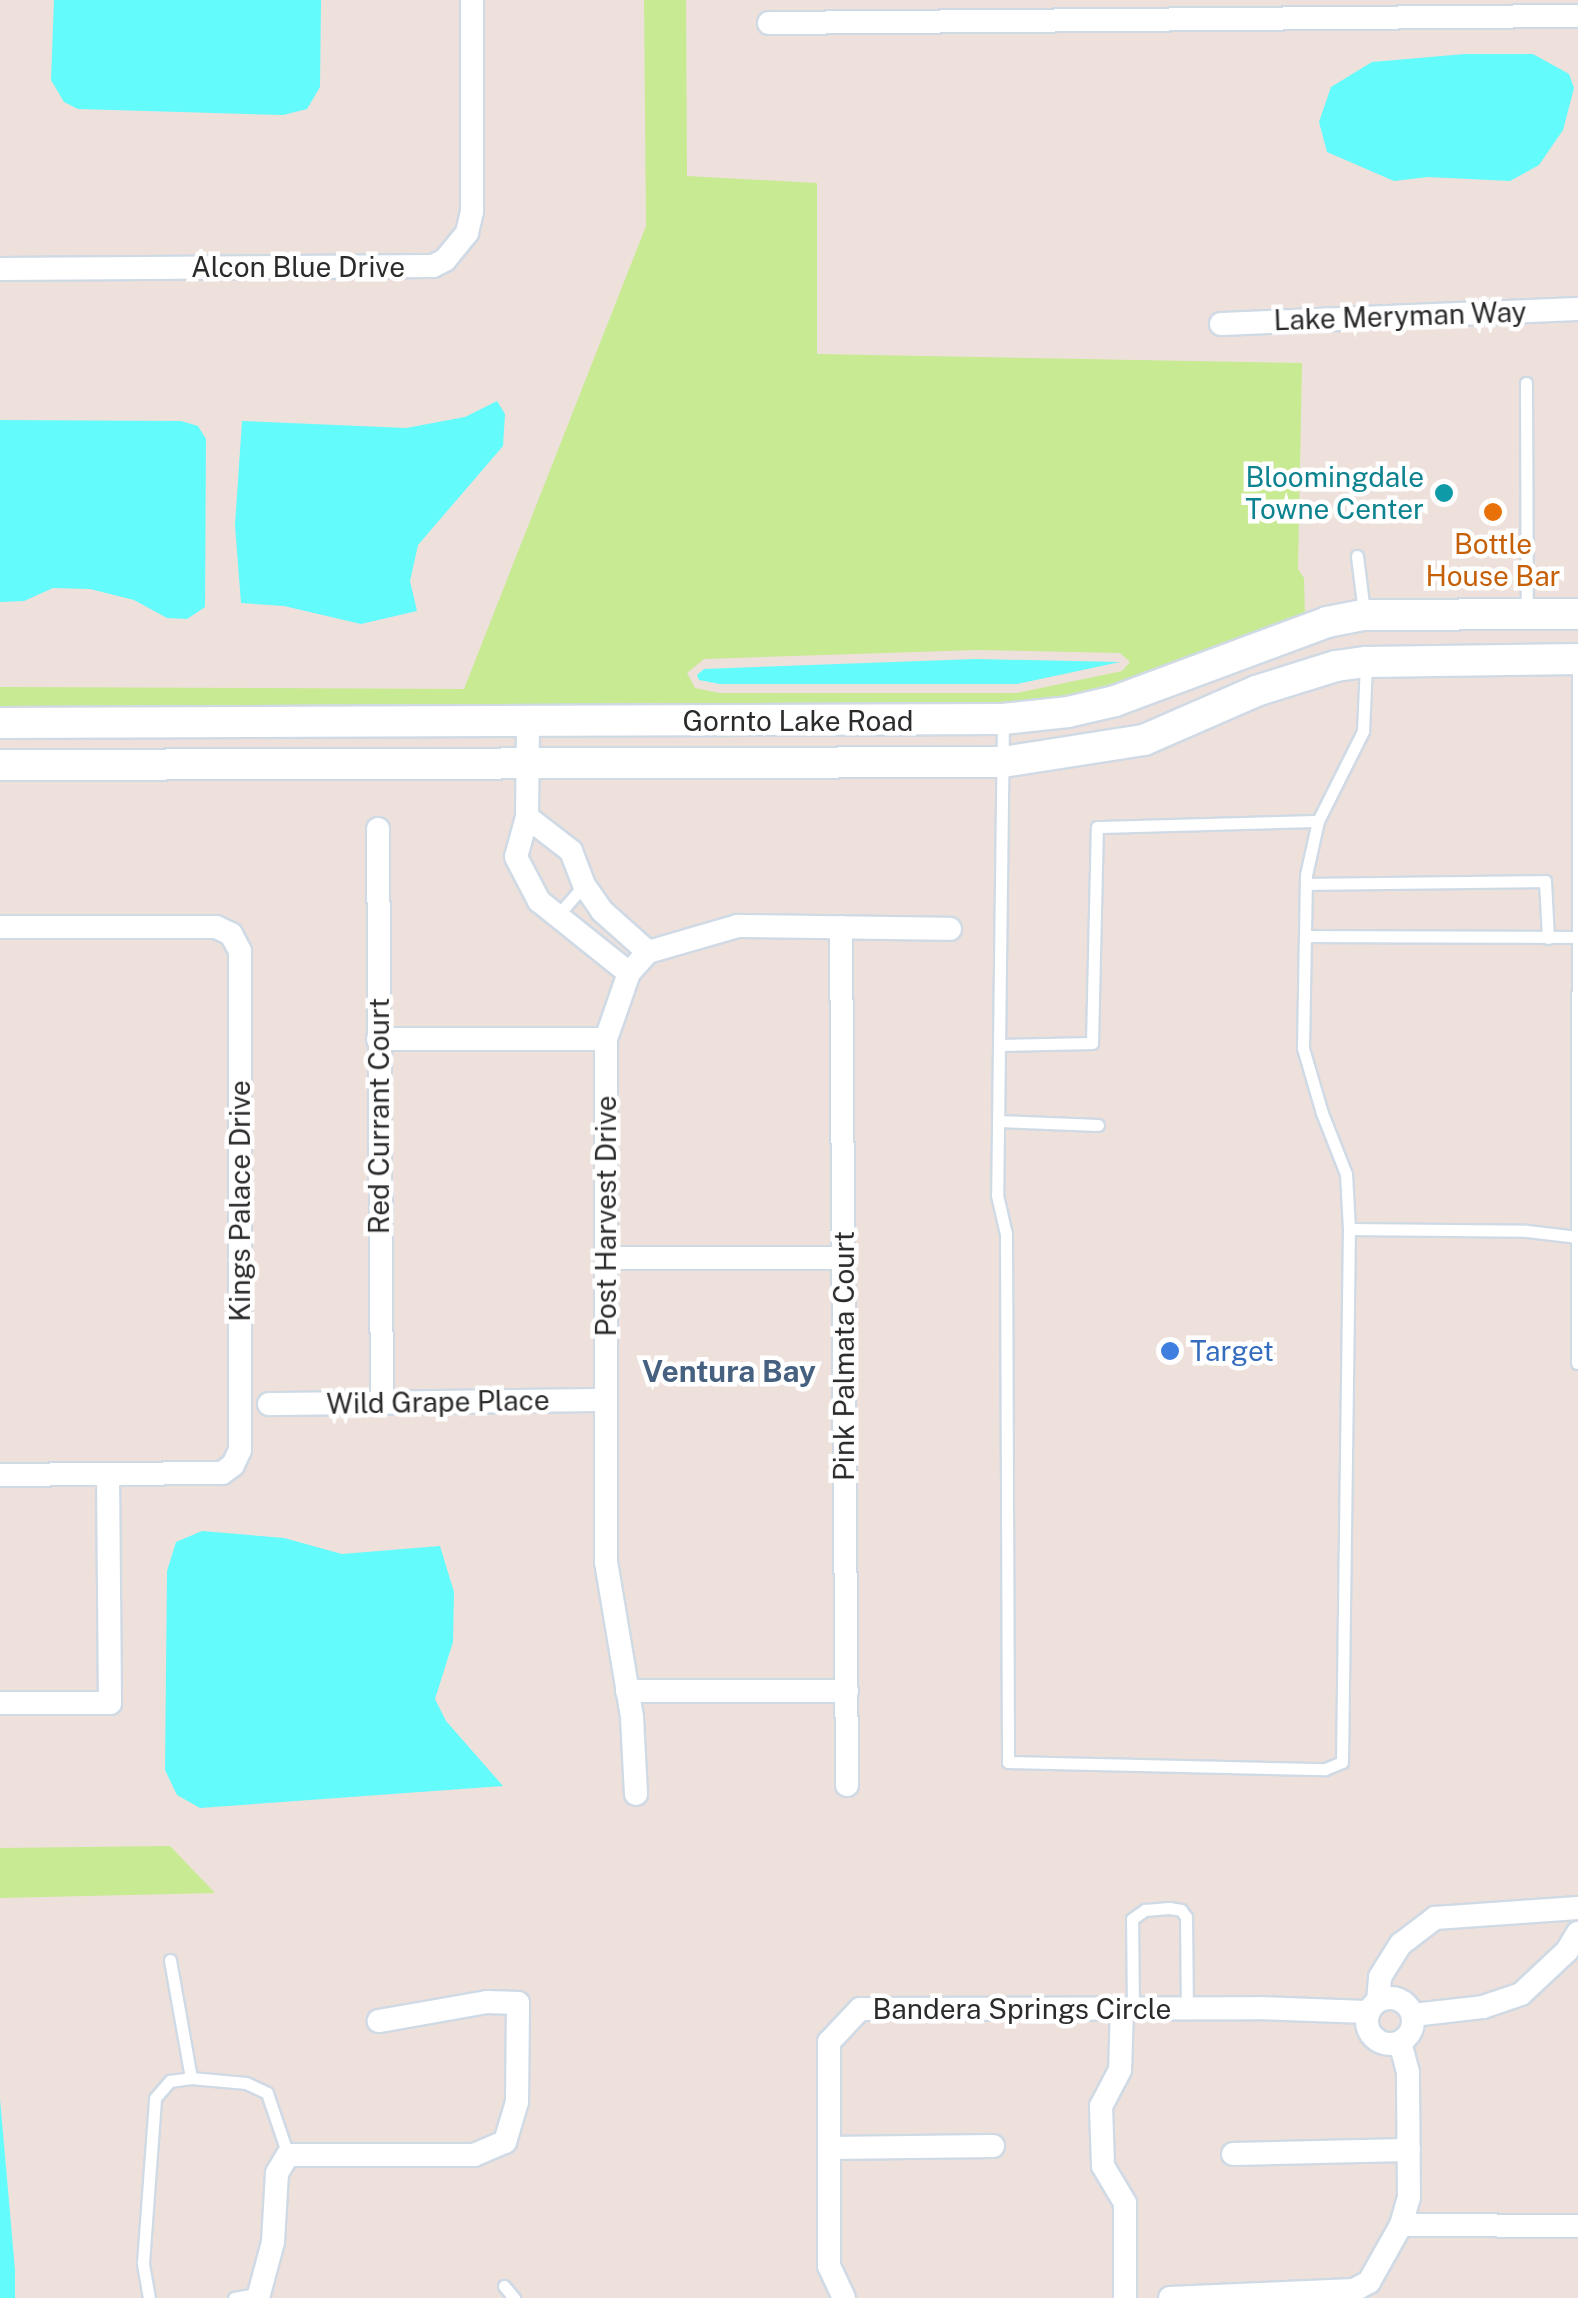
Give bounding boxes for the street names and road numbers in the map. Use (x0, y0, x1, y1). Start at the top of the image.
street label: Alcon Blue Drive (191, 250, 405, 284)
street label: Lake Meryman Way (1273, 295, 1527, 337)
street label: Gornto Lake Road (682, 704, 914, 738)
street label: Red Currant Court (362, 998, 396, 1234)
street label: Kings Palace Drive (223, 1080, 257, 1322)
street label: Post Harvest Drive (589, 1095, 623, 1337)
street label: Pink Palmata Court (827, 1231, 861, 1481)
street label: Wild Grape Place (326, 1383, 550, 1421)
street label: Bandera Springs Circle (872, 1992, 1172, 2026)

